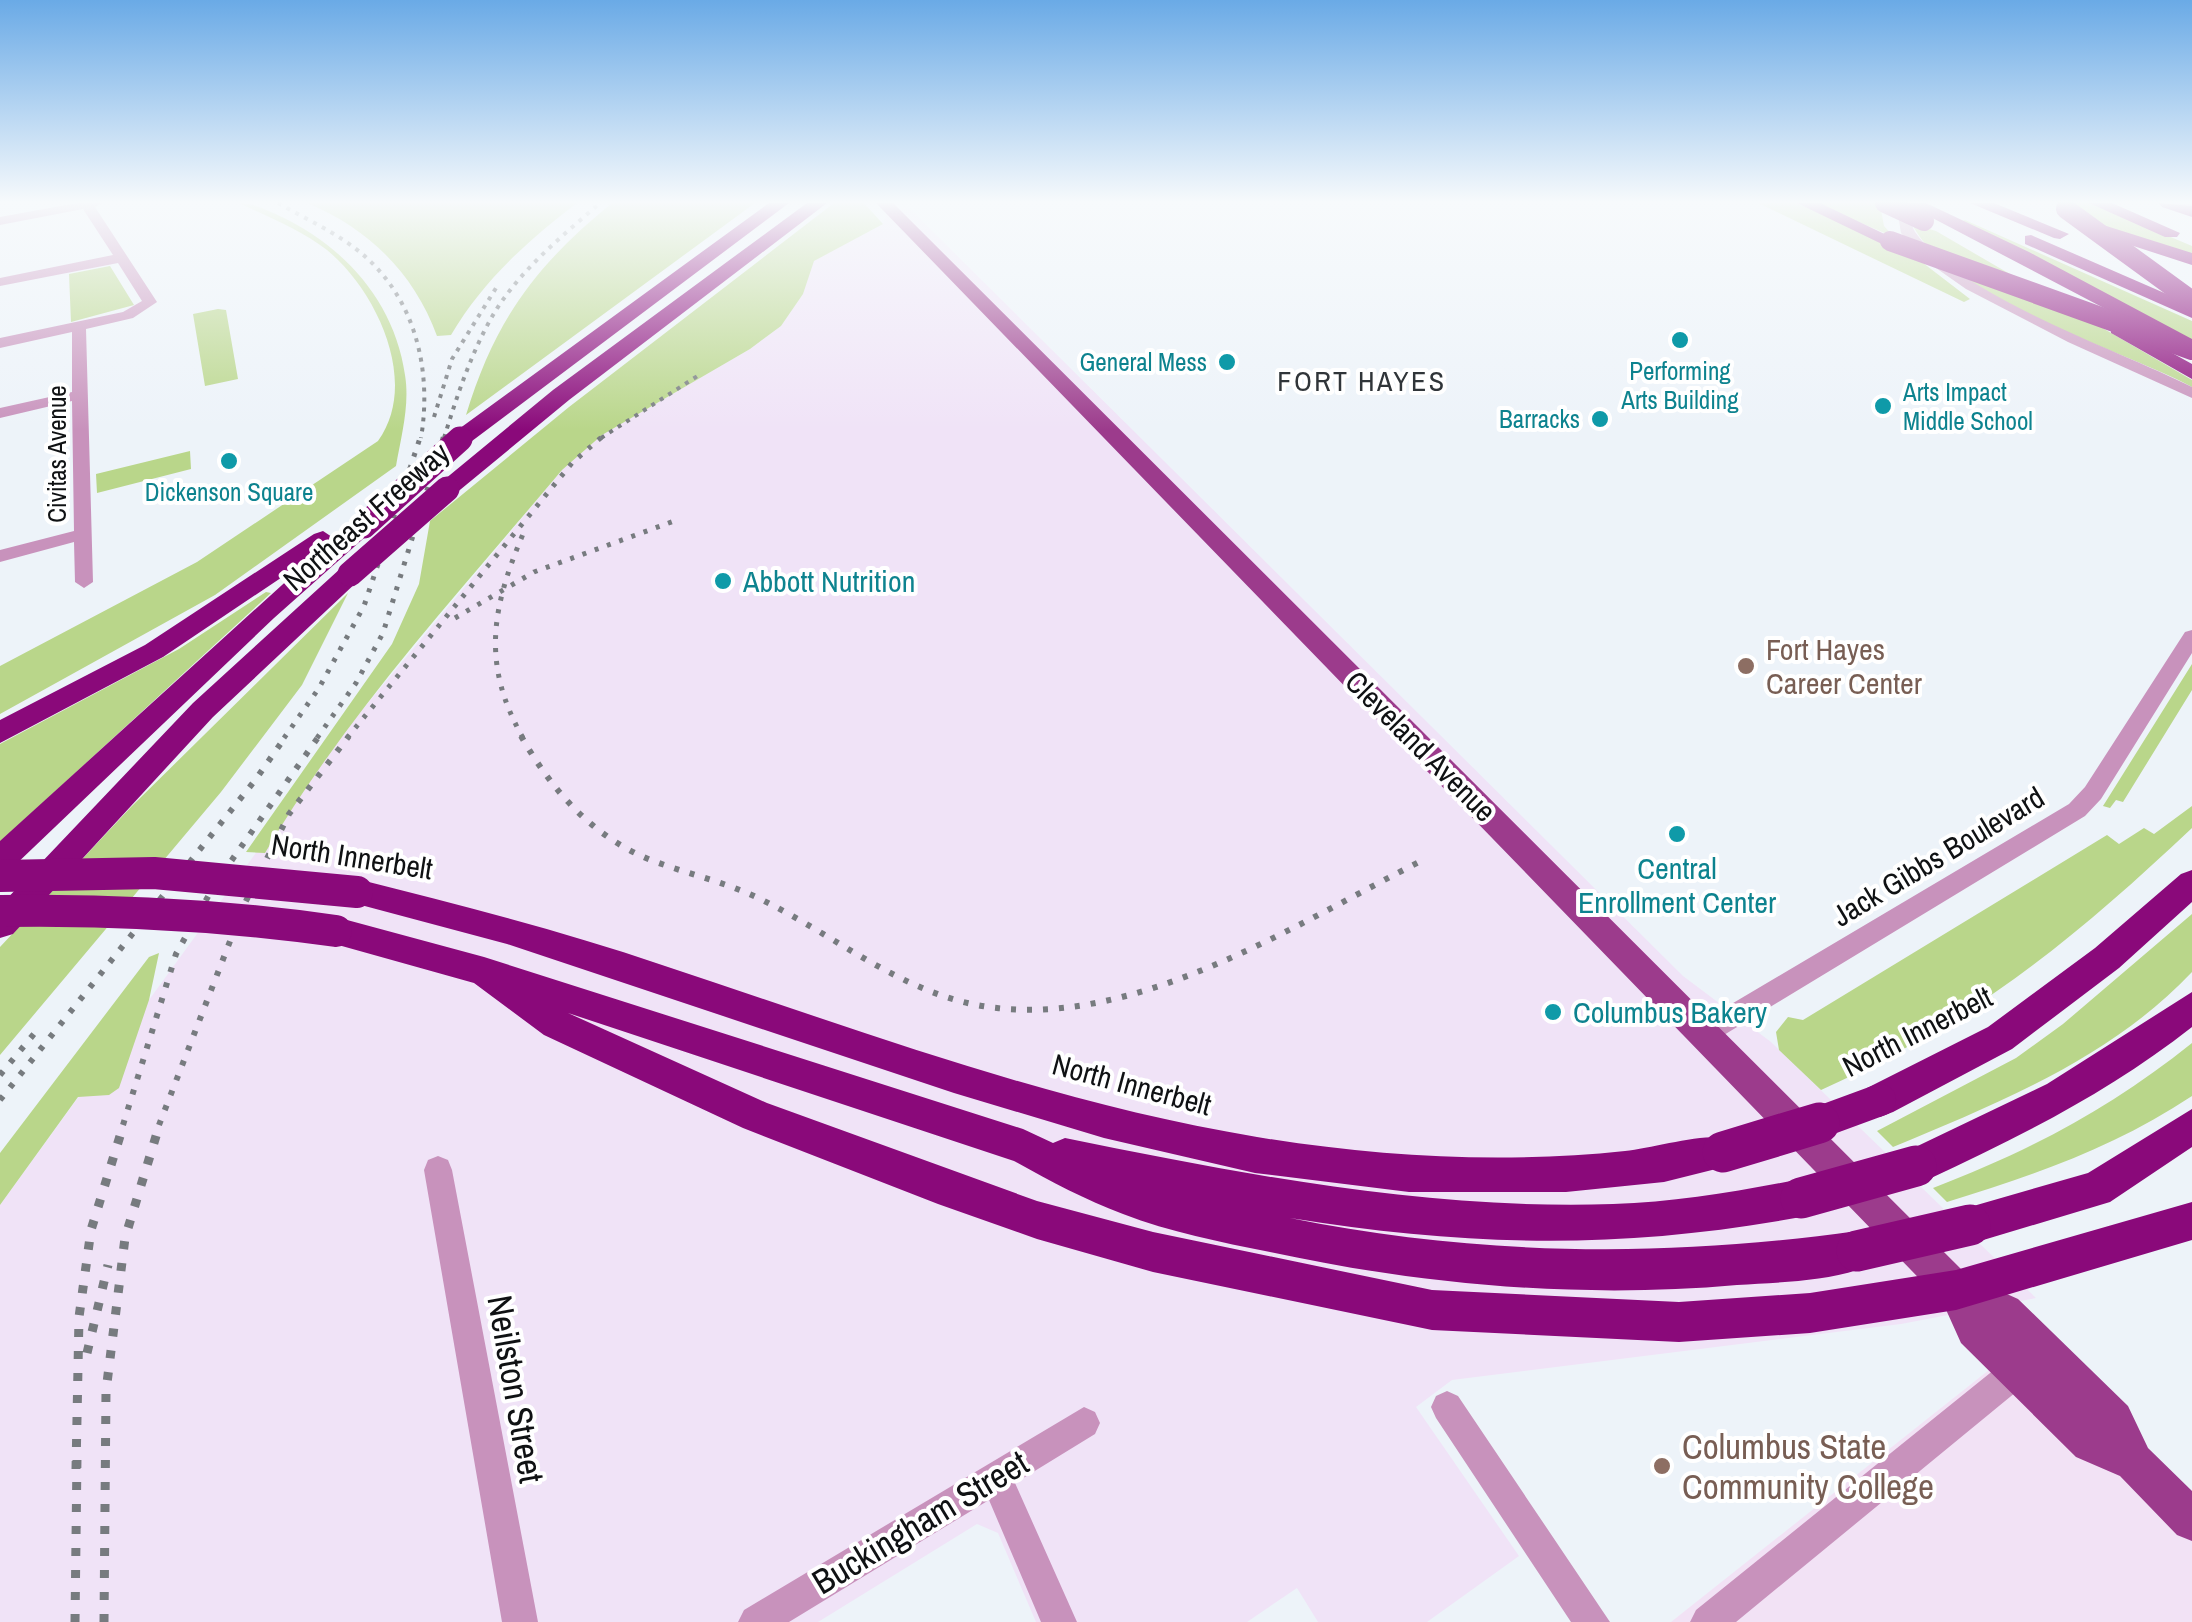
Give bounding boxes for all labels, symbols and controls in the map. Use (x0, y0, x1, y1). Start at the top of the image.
marker: Performing Arts Building (1669, 329, 1691, 351)
place label: General Mess (1079, 345, 1207, 379)
marker: General Mess (1216, 351, 1238, 373)
place label: Performing Arts Building (1620, 354, 1739, 417)
district label: FORT HAYES (1277, 362, 1447, 400)
place label: Arts Impact Middle School (1902, 375, 2033, 438)
street label: Civitas Avenue (40, 385, 74, 523)
marker: Arts Impact Middle School (1872, 395, 1894, 417)
place label: Barracks (1499, 402, 1580, 436)
marker: Barracks (1589, 408, 1611, 430)
street label: Northeast Freeway (274, 432, 458, 599)
marker: Dickenson Square (218, 450, 240, 472)
place label: Dickenson Square (145, 475, 313, 509)
place label: Abbott Nutrition (742, 561, 915, 601)
marker: Abbott Nutrition (712, 570, 734, 592)
place label: Fort Hayes Career Center (1766, 629, 1923, 703)
marker: Fort Hayes Career Center (1735, 655, 1757, 677)
street label: Cleveland Avenue (1337, 662, 1505, 830)
street label: Jack Gibbs Boulevard (1825, 777, 2051, 935)
marker: Central Enrollment Center (1666, 823, 1688, 845)
street label: North Innerbelt (269, 824, 436, 889)
place label: Central Enrollment Center (1578, 848, 1777, 922)
street label: North Innerbelt (1835, 976, 1999, 1086)
place label: Columbus Bakery (1573, 992, 1768, 1032)
marker: Columbus Bakery (1542, 1001, 1564, 1023)
street label: North Innerbelt (1048, 1044, 1216, 1124)
street label: Neilston Street (476, 1291, 556, 1487)
place label: Columbus State Community College (1682, 1423, 1934, 1510)
street label: Buckingham Street (803, 1439, 1037, 1605)
marker: Columbus State Community College (1651, 1455, 1673, 1477)

